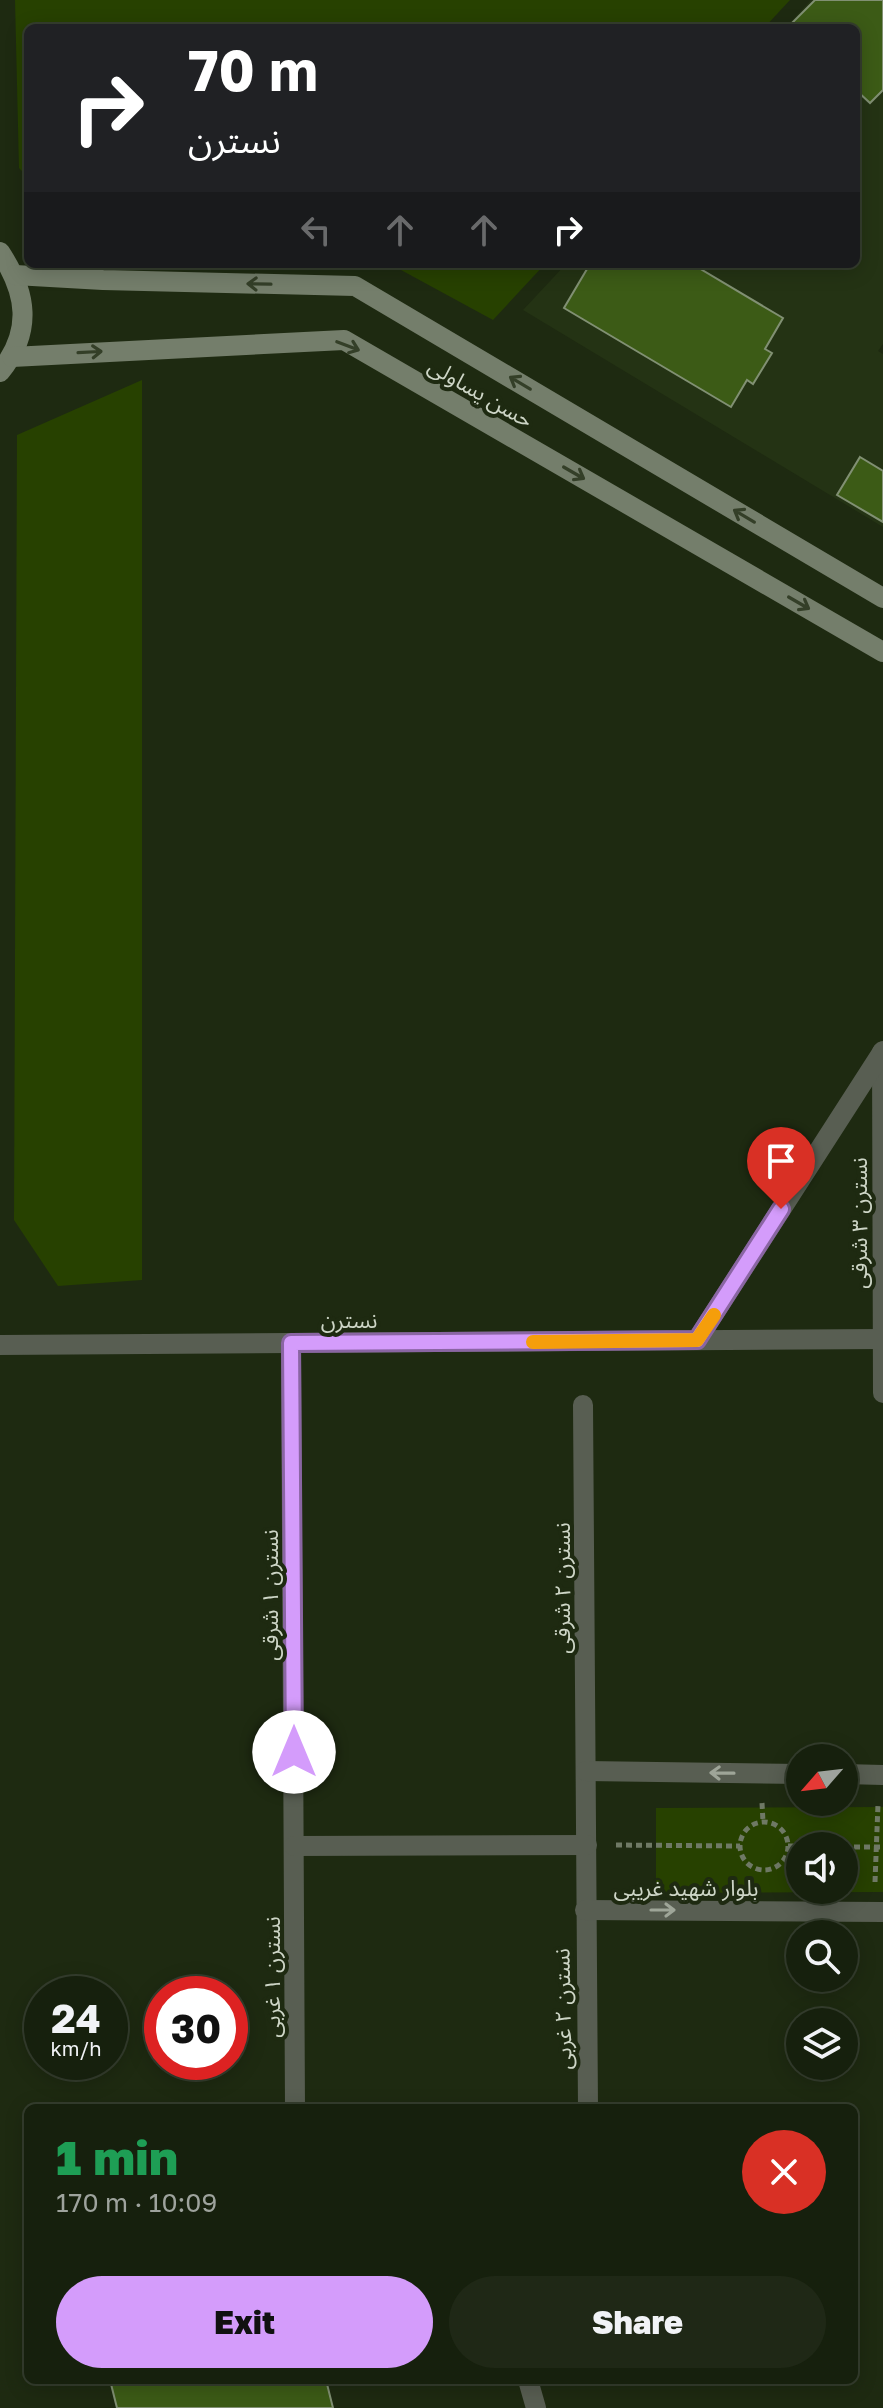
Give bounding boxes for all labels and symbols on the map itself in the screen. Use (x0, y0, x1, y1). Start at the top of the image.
one-way arrow (246, 276, 273, 291)
one-way arrow (335, 339, 360, 354)
one-way arrow (76, 344, 103, 359)
street label: حسن یساولی (424, 351, 538, 433)
one-way arrow (509, 375, 532, 391)
one-way arrow (562, 465, 585, 481)
one-way arrow (733, 508, 756, 524)
one-way arrow (787, 595, 810, 611)
pin (747, 1127, 815, 1209)
street label: نسترن ۳ شرقی (845, 1157, 872, 1289)
street label: نسترن (321, 1306, 377, 1333)
street label: نسترن ۲ شرقی (548, 1522, 575, 1654)
street label: نسترن ۱ شرقی (256, 1529, 283, 1661)
position arrow (252, 1710, 336, 1794)
north arrow (786, 1744, 858, 1816)
one-way arrow (709, 1765, 736, 1781)
street label: بلوار شهید غریبی (614, 1874, 758, 1902)
one-way arrow (649, 1902, 676, 1918)
street label: نسترن ۱ غربی (258, 1916, 285, 2038)
street label: نسترن ۲ غربی (547, 1948, 577, 2070)
speed limit sign: 30 (144, 1976, 248, 2080)

